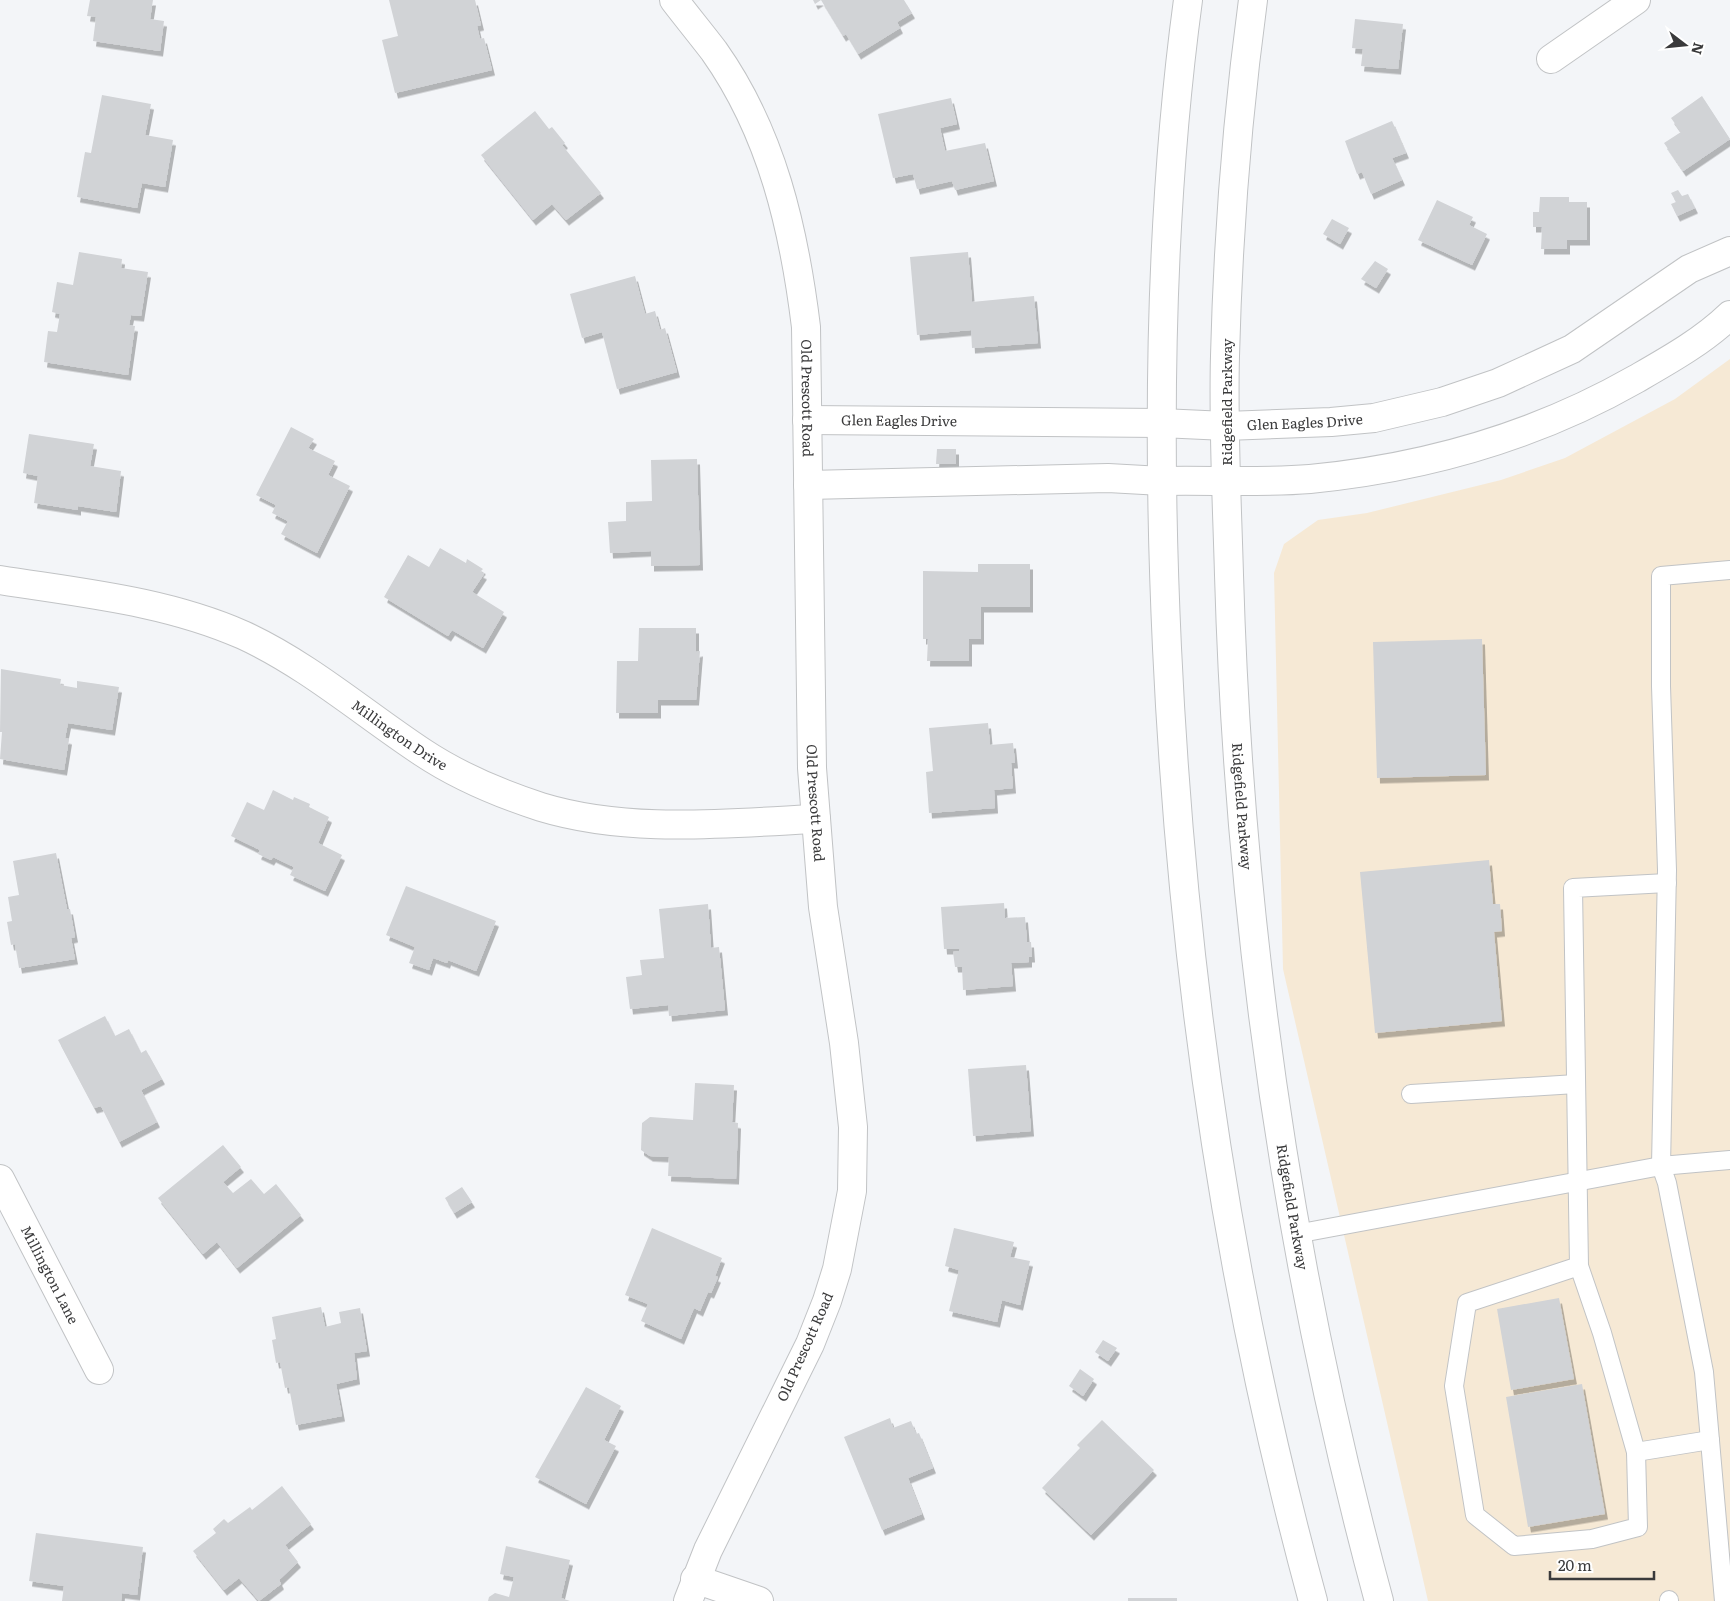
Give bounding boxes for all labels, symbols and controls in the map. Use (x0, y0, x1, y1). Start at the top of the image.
north arrow (1660, 20, 1710, 70)
text: N (1687, 40, 1710, 58)
street label: Ridgefield Parkway (1216, 337, 1236, 466)
street label: Old Prescott Road (797, 339, 819, 458)
street label: Glen Eagles Drive (1246, 408, 1364, 434)
street label: Glen Eagles Drive (841, 409, 957, 430)
street label: Millington Drive (348, 694, 451, 774)
street label: Ridgefield Parkway (1228, 742, 1258, 872)
street label: Old Prescott Road (803, 744, 830, 863)
street label: Ridgefield Parkway (1273, 1142, 1314, 1272)
street label: Millington Lane (17, 1222, 84, 1327)
street label: Old Prescott Road (771, 1288, 837, 1404)
scale bar (1550, 1548, 1654, 1580)
text: 20 m (1558, 1553, 1592, 1576)

